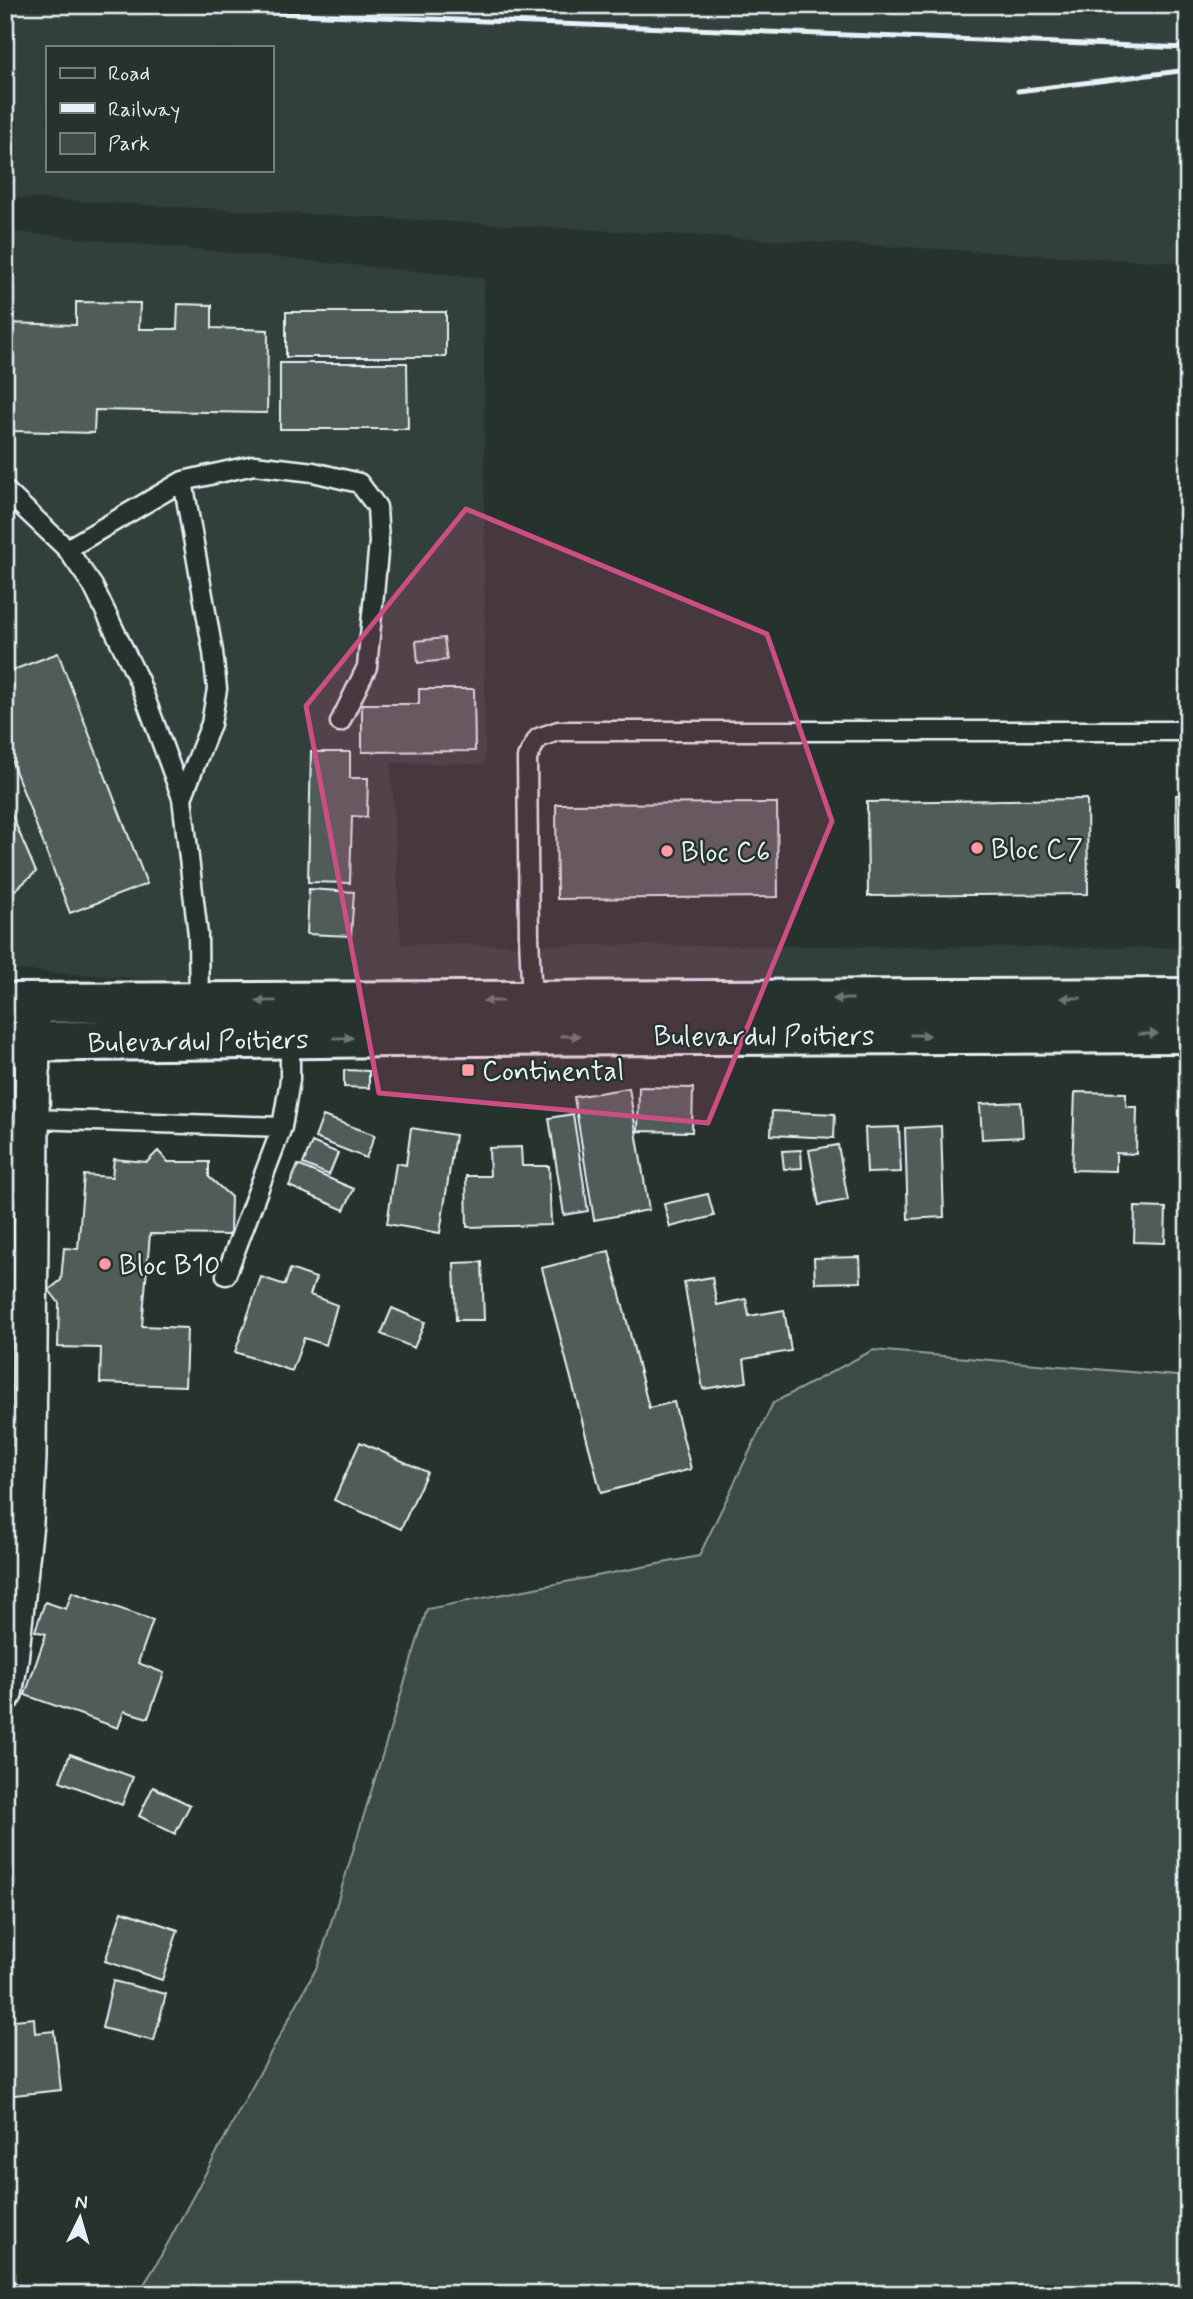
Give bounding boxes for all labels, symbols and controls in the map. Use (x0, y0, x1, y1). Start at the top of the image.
legend (46, 46, 273, 172)
text: Road (108, 60, 150, 88)
text: Railway (108, 96, 180, 124)
text: Park (108, 130, 150, 158)
place label: Bloc C7 (991, 832, 1083, 869)
place label: Bloc C6 (681, 835, 770, 872)
marker: Bloc C7 (969, 840, 985, 856)
marker: Bloc C6 (659, 843, 675, 859)
one-way arrow (1059, 992, 1081, 1004)
one-way arrow (832, 993, 854, 1005)
one-way arrow (254, 995, 276, 1007)
one-way arrow (482, 995, 504, 1007)
street label: Bulevardul Poitiers (653, 1019, 875, 1056)
street label: Bulevardul Poitiers (87, 1022, 309, 1063)
one-way arrow (1137, 1028, 1159, 1040)
one-way arrow (910, 1029, 932, 1040)
one-way arrow (560, 1030, 582, 1042)
one-way arrow (332, 1032, 354, 1043)
place label: Continental (482, 1054, 624, 1091)
marker: Continental (460, 1062, 476, 1078)
place label: Bloc B10 (119, 1248, 220, 1285)
marker: Bloc B10 (97, 1256, 113, 1272)
north arrow (46, 2184, 116, 2254)
text: N (74, 2190, 89, 2216)

